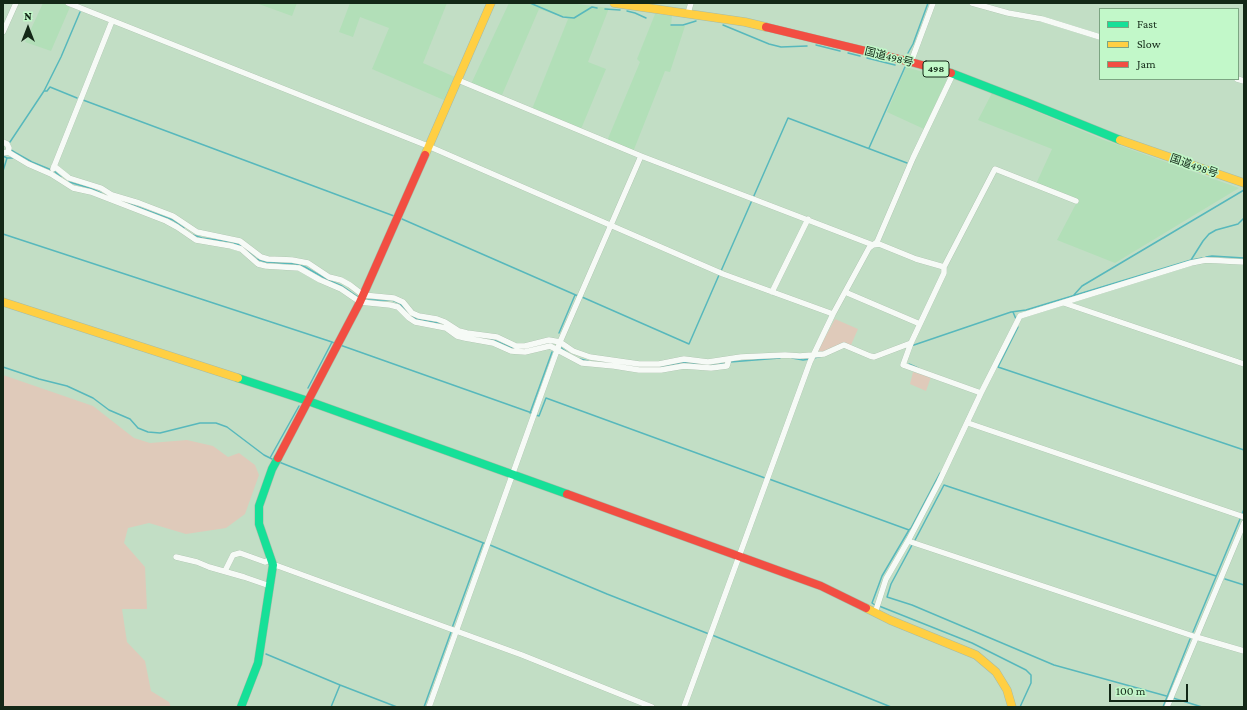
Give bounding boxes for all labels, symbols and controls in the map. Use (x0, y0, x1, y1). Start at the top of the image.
north arrow (8, 8, 48, 48)
legend (1099, 8, 1239, 80)
text: N (24, 10, 32, 22)
text: Fast (1137, 17, 1157, 31)
text: Slow (1137, 37, 1161, 51)
street label: 国道498号 (863, 45, 915, 69)
text: Jam (1137, 57, 1156, 71)
road number: 498 (923, 61, 949, 77)
street label: 国道498号 (1168, 152, 1220, 180)
scale bar (1111, 676, 1190, 702)
text: 100 m (1116, 684, 1145, 698)

